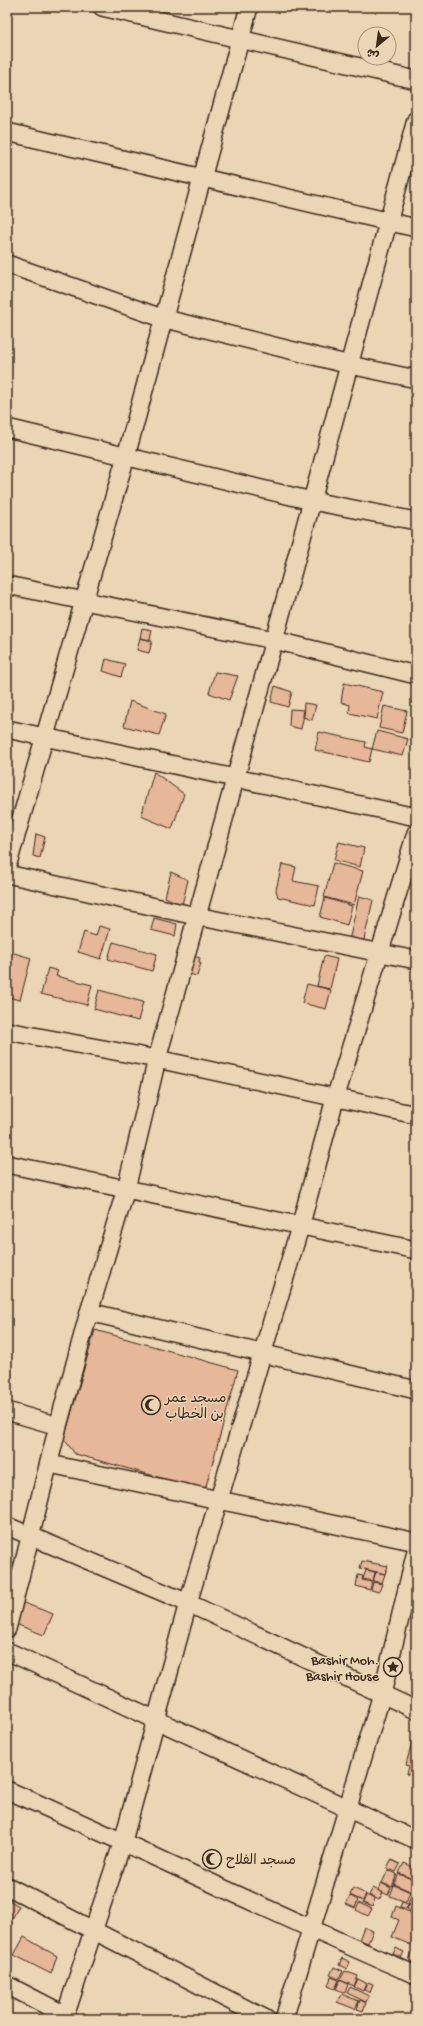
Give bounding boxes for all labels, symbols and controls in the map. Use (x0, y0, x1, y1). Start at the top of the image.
north arrow (357, 26, 397, 66)
text: ش (365, 45, 381, 61)
place label: مسجد عمر بن الخطاب (164, 1391, 226, 1424)
mosque icon: مسجد عمر بن الخطاب (140, 1394, 162, 1416)
place label: Bashir Moh. Bashir House (305, 1653, 380, 1686)
place icon: Bashir Moh. Bashir House (382, 1656, 404, 1678)
mosque icon: مسجد الفلاح (201, 1848, 223, 1870)
place label: مسجد الفلاح (226, 1853, 296, 1870)

